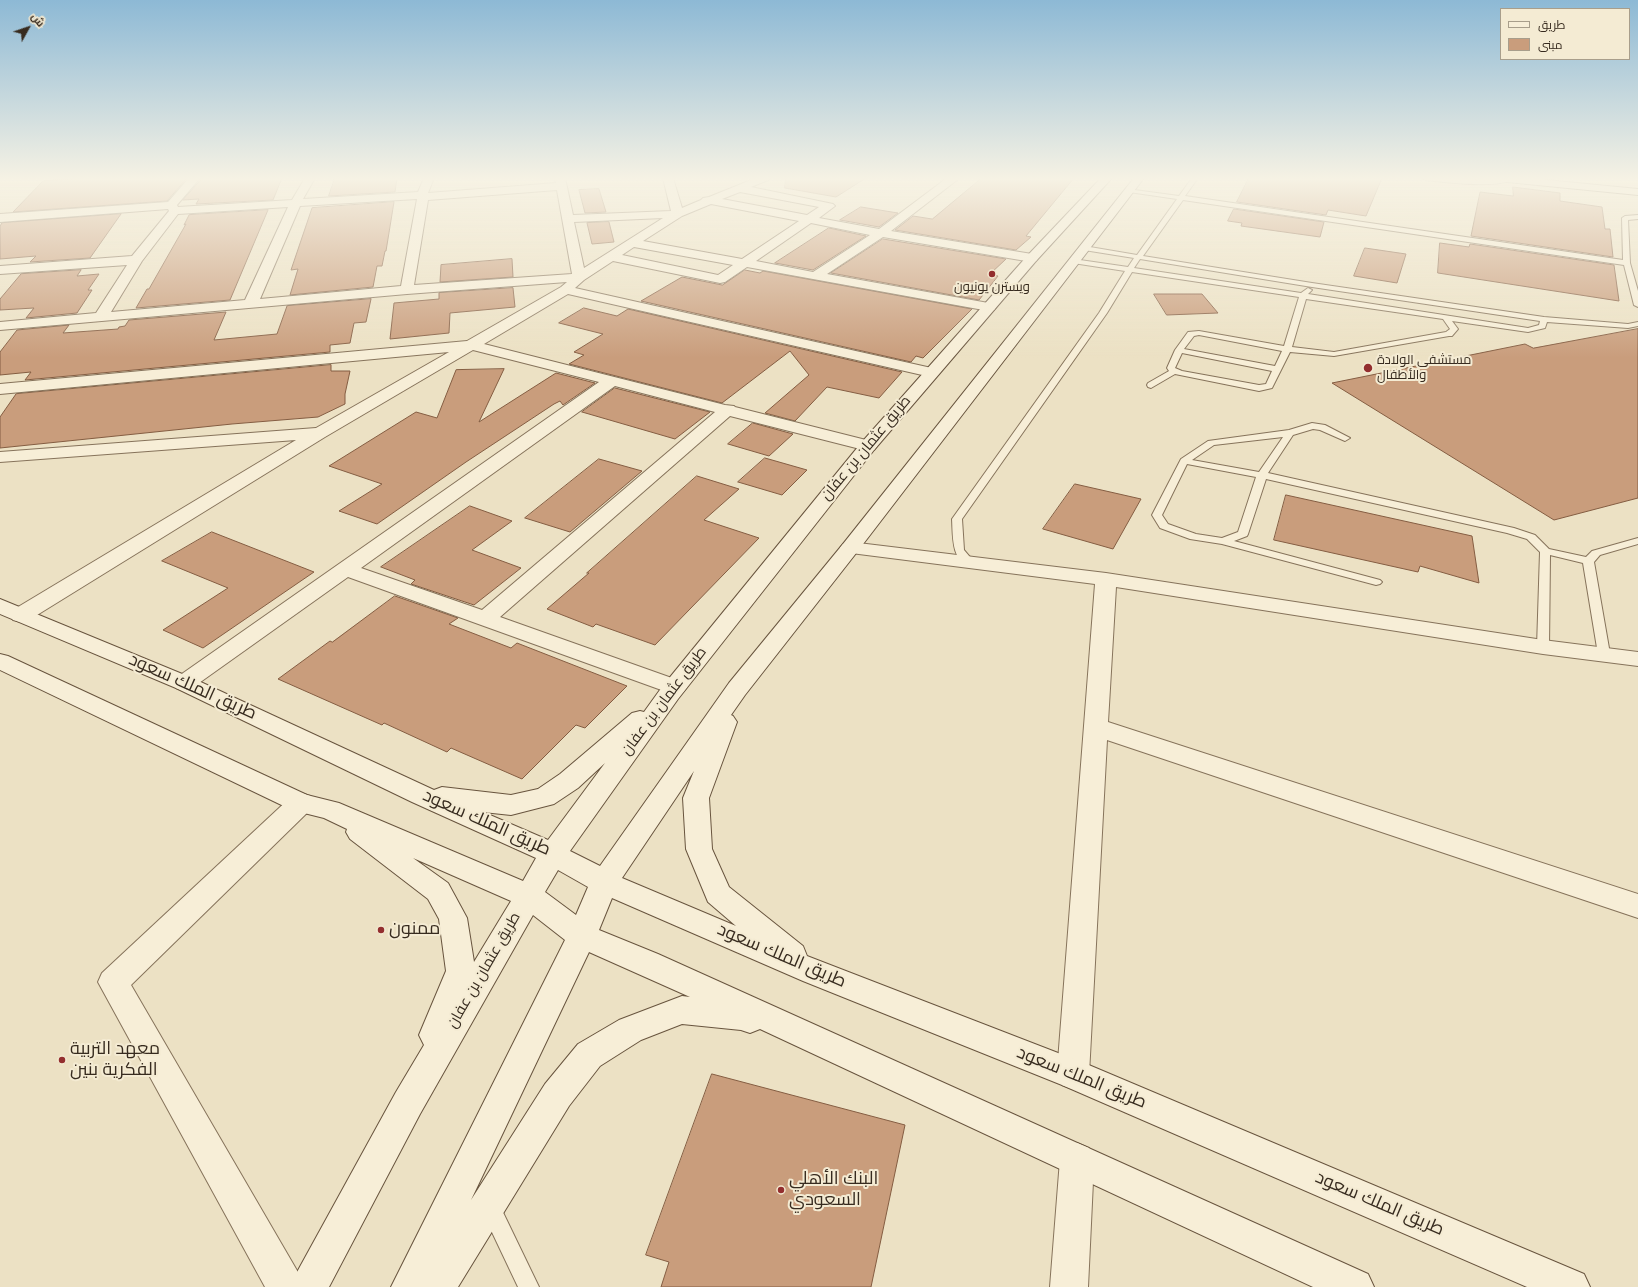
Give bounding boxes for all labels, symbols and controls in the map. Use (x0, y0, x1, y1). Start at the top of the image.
north arrow (8, 8, 48, 48)
legend (1500, 8, 1630, 60)
text: ش (27, 9, 49, 31)
text: طريق (1538, 16, 1565, 35)
text: مبنى (1538, 36, 1563, 55)
marker: ويسترن يونيون (987, 269, 997, 279)
place label: ويسترن يونيون (954, 280, 1030, 296)
place label: مستشفى الولادة والأطفال (1377, 353, 1471, 384)
marker: مستشفى الولادة والأطفال (1362, 362, 1374, 374)
street label: طريق عثمان بن عفان (818, 393, 916, 505)
street label: طريق عثمان بن عفان (618, 644, 712, 760)
street label: طريق الملك سعود (125, 650, 259, 726)
street label: طريق الملك سعود (419, 786, 553, 862)
street label: طريق عثمان بن عفان (445, 910, 525, 1032)
place label: ممنون (389, 919, 440, 941)
street label: طريق الملك سعود (713, 920, 849, 994)
marker: ممنون (376, 925, 386, 935)
place label: معهد التربية الفكرية بنين (70, 1039, 160, 1082)
street label: طريق الملك سعود (1013, 1043, 1149, 1115)
marker: معهد التربية الفكرية بنين (57, 1055, 67, 1065)
street label: طريق الملك سعود (1311, 1168, 1447, 1242)
place label: البنك الأهلي السعودي (789, 1169, 878, 1212)
marker: البنك الأهلي السعودي (776, 1185, 786, 1195)

